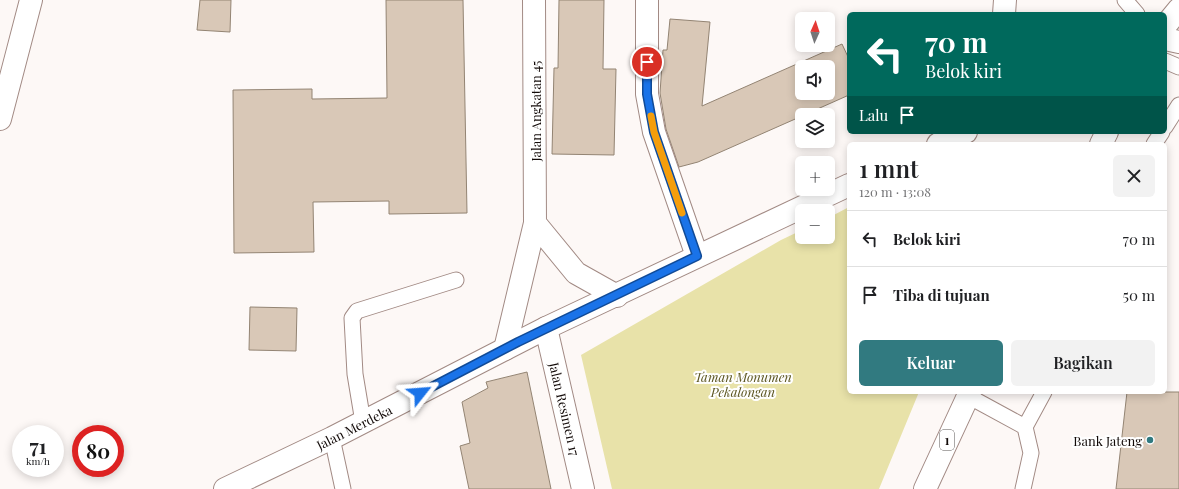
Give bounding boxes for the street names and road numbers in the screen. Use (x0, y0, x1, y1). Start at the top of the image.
street label: Jalan Angkatan 45 (527, 61, 544, 162)
street label: Jalan Resimen 17 (546, 360, 584, 458)
street label: Jalan Merdeka (313, 400, 395, 454)
road number: 1 (940, 430, 954, 450)

